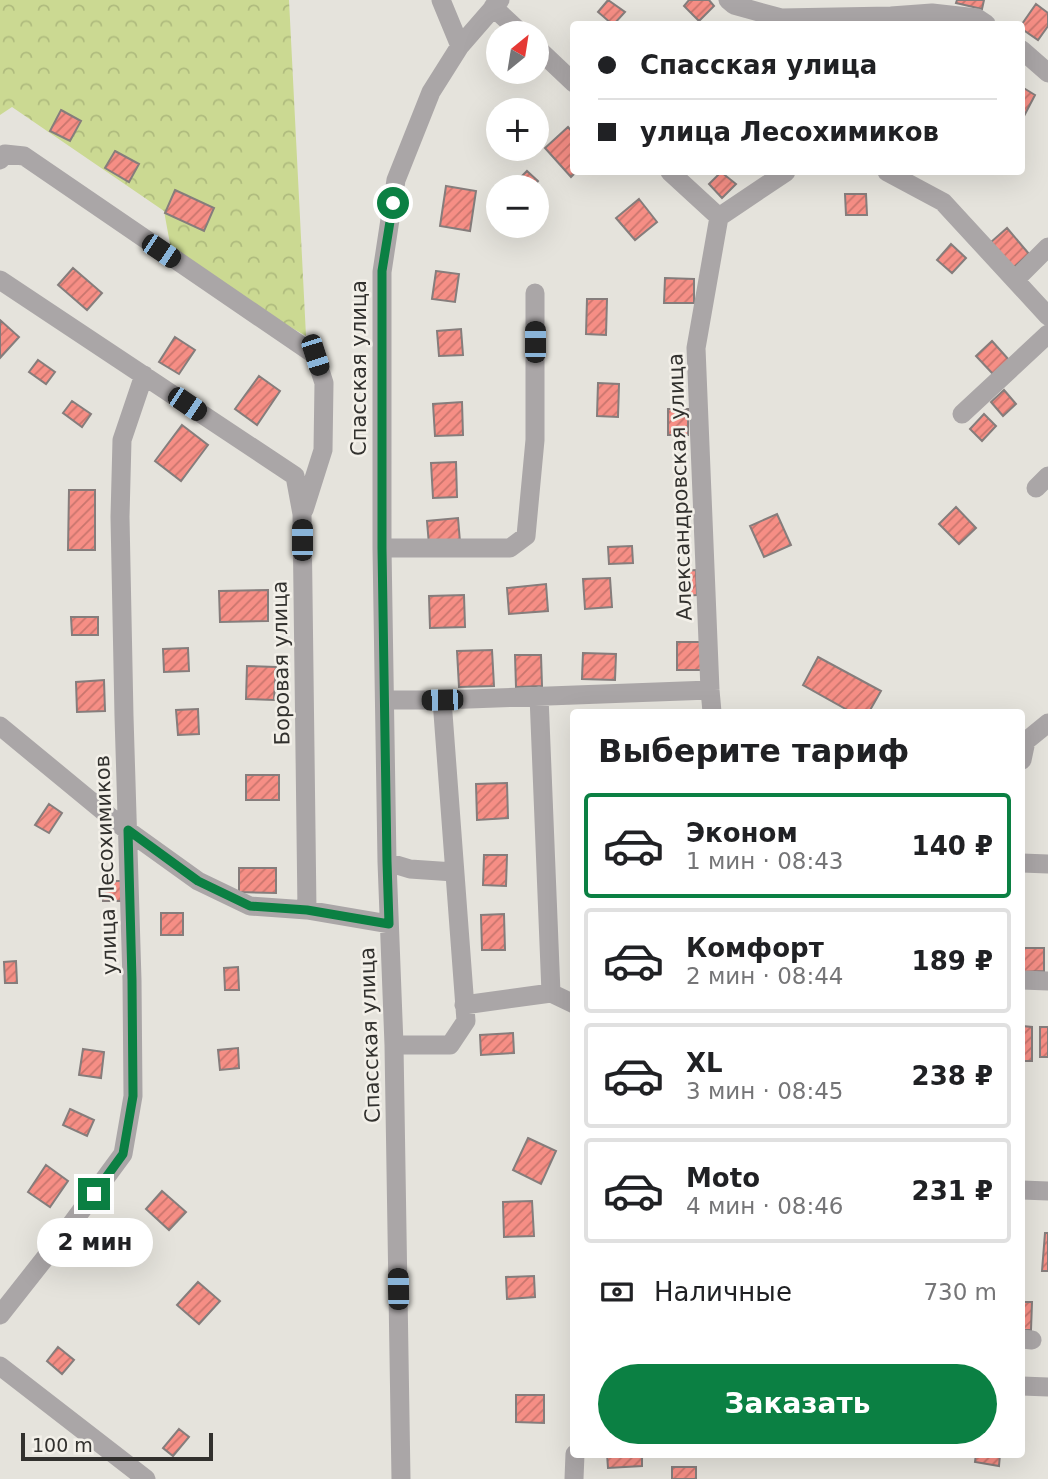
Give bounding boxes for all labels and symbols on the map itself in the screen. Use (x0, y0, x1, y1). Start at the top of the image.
north arrow (486, 21, 550, 84)
route start (377, 187, 409, 219)
car (138, 231, 185, 271)
street label: Спасская улица (347, 280, 371, 456)
car (525, 321, 546, 363)
car (299, 332, 332, 378)
street label: Александровская улица (663, 353, 697, 621)
car (164, 384, 211, 424)
car (292, 519, 313, 561)
street label: Боровая улица (268, 580, 294, 746)
car (421, 689, 464, 711)
street label: улица Лесохимиков (90, 755, 122, 975)
street label: Спасская улица (355, 947, 385, 1123)
route end (78, 1178, 110, 1210)
callout: 2 мин (36, 1218, 152, 1268)
car (388, 1268, 409, 1310)
scale bar (21, 1430, 214, 1462)

